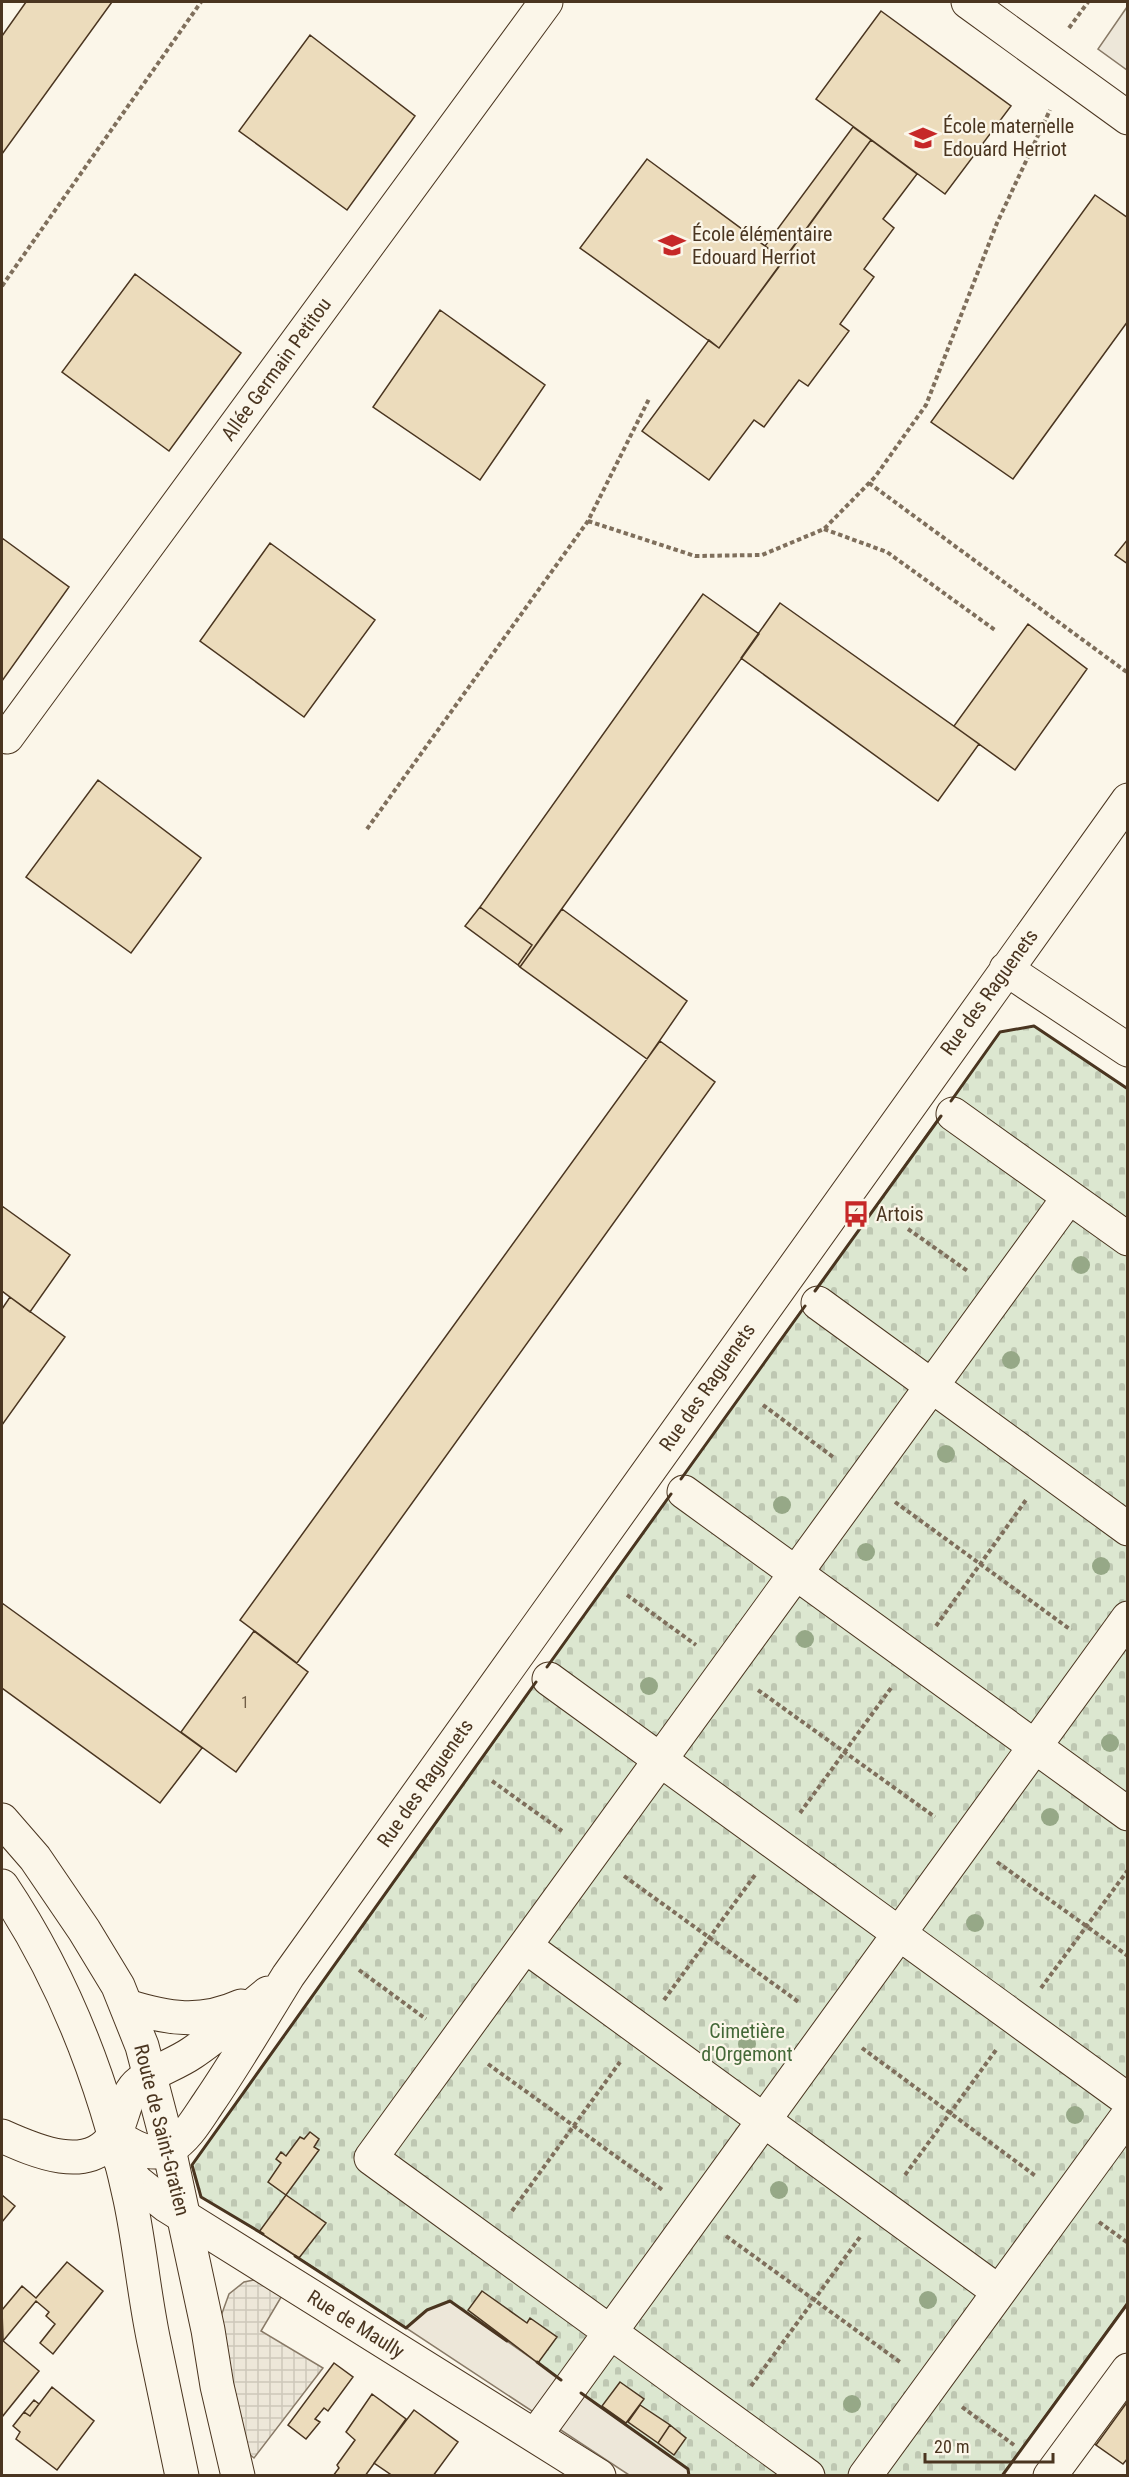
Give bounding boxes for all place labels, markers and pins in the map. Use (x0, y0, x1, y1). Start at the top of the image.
place label: École maternelle Edouard Herriot (943, 114, 1074, 161)
school or university icon: École maternelle Edouard Herriot (908, 123, 938, 153)
place label: École élémentaire Edouard Herriot (692, 222, 832, 269)
school or university icon: École élémentaire Edouard Herriot (657, 230, 687, 260)
bus stop icon: Artois (841, 1199, 871, 1229)
place label: Artois (876, 1202, 924, 1226)

